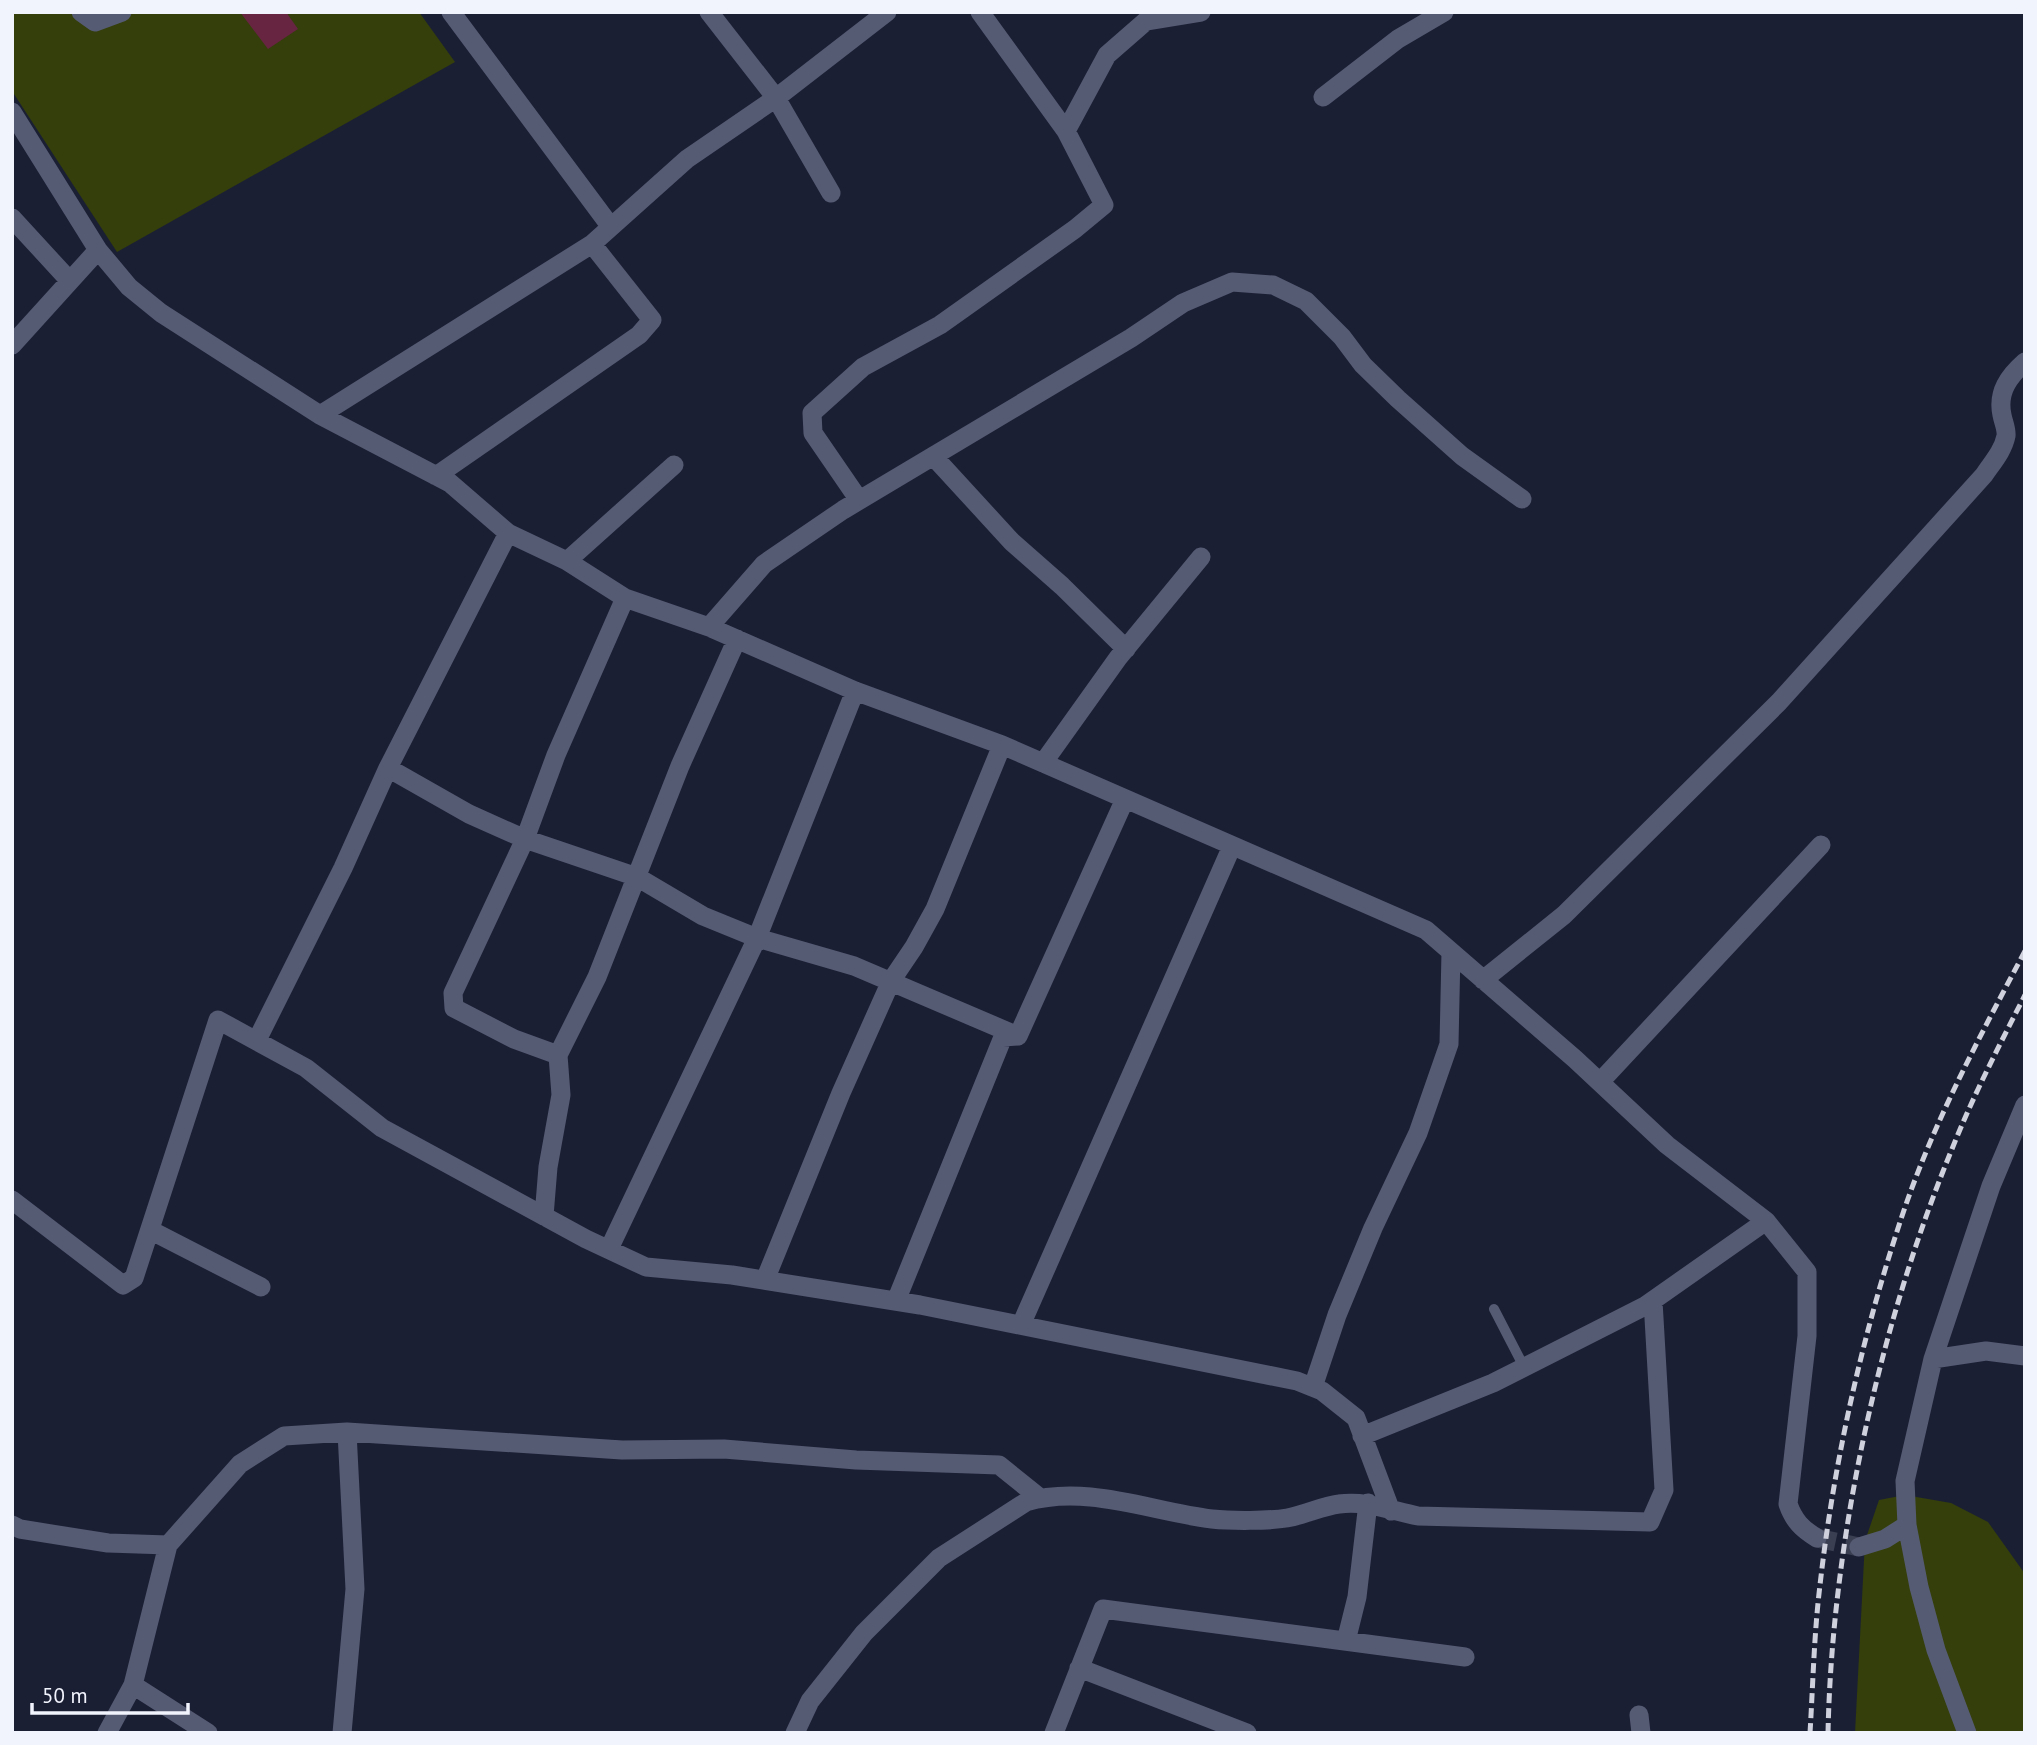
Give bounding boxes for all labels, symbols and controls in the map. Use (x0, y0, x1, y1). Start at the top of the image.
scale bar (32, 1672, 187, 1716)
text: 50 m (42, 1682, 88, 1709)

